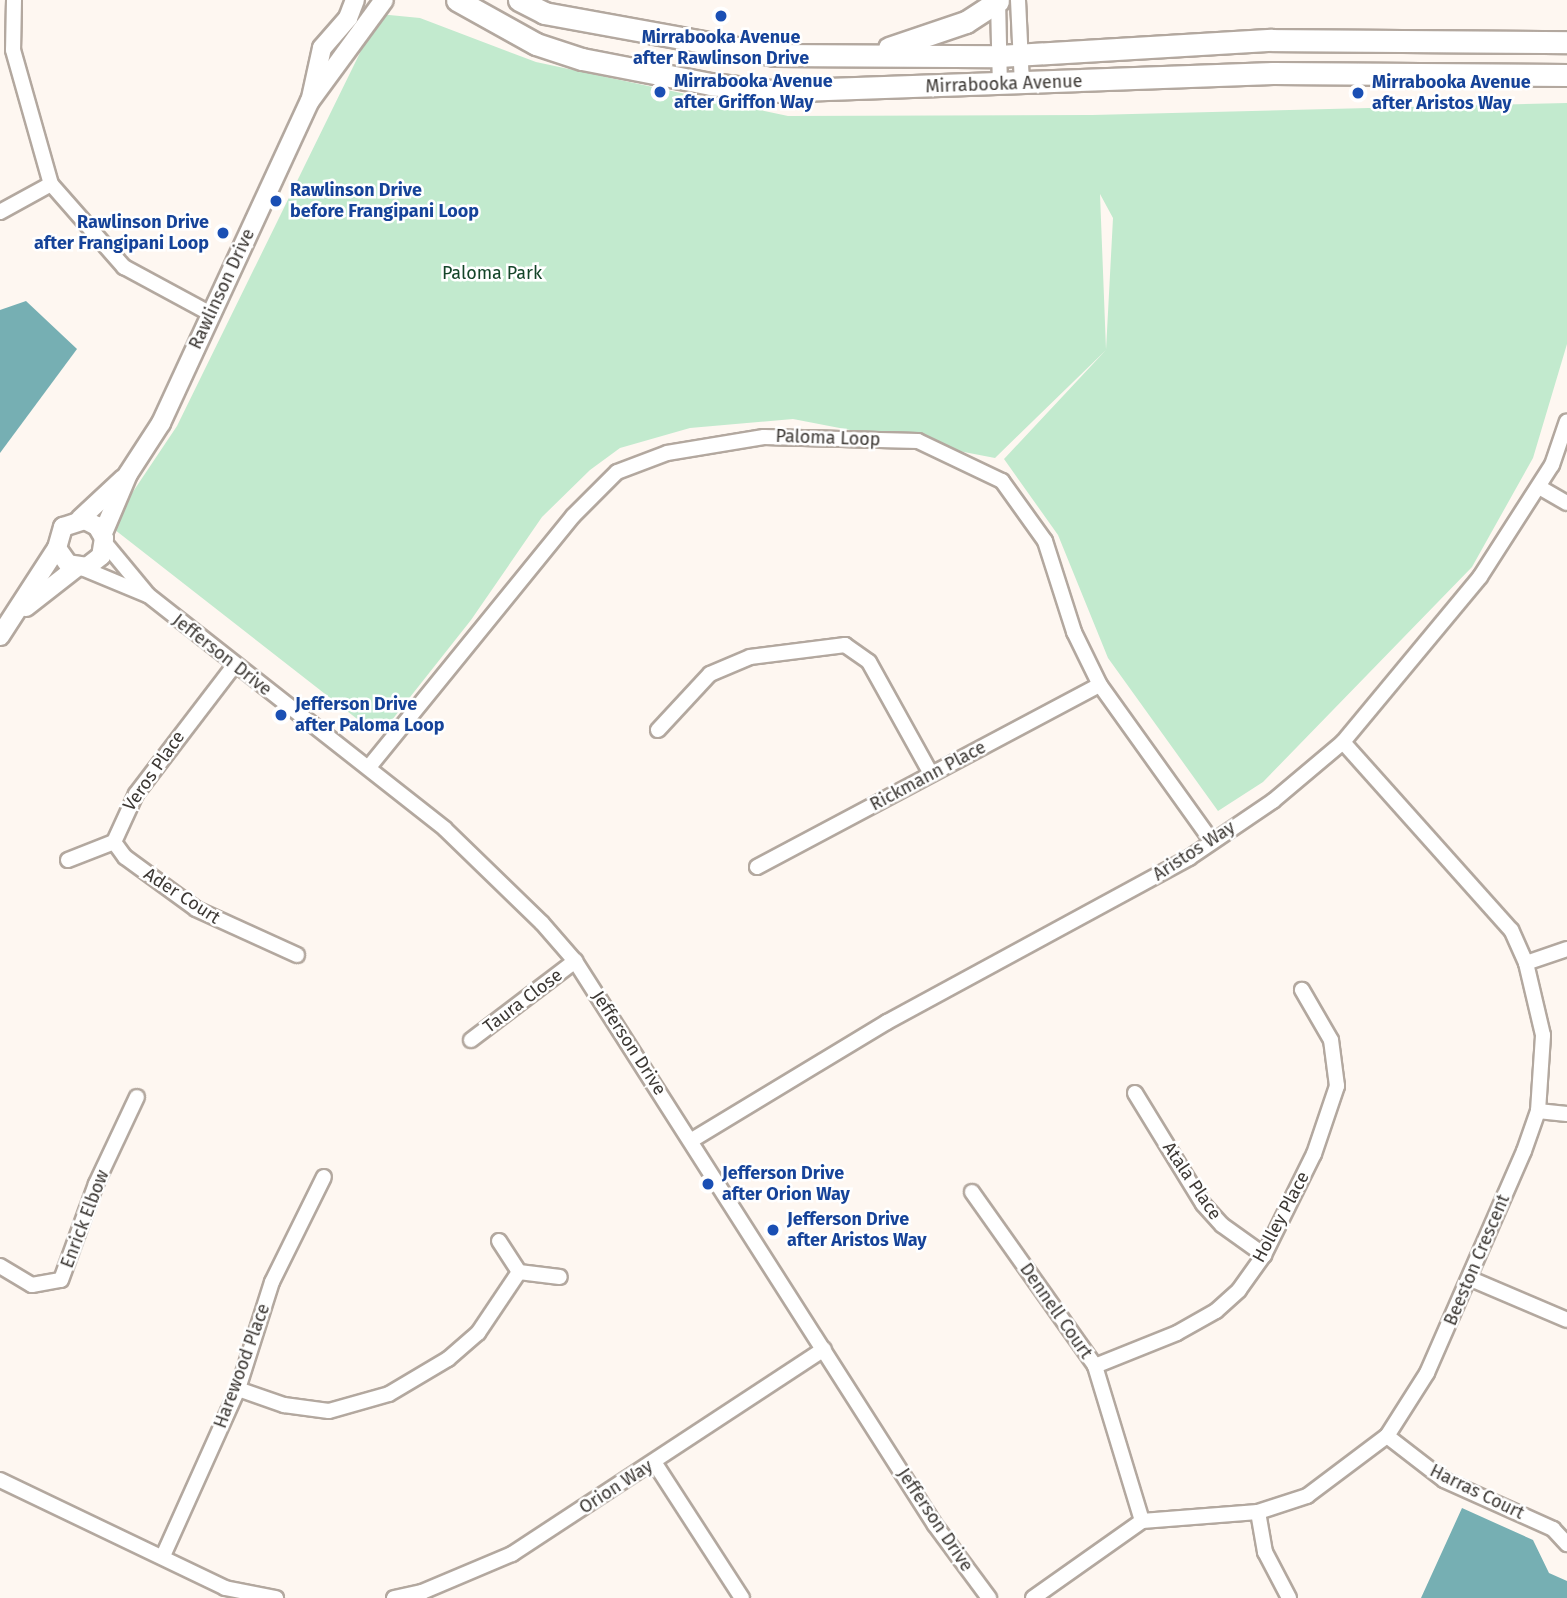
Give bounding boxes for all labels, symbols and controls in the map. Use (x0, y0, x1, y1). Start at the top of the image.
marker: Mirrabooka Avenue after Rawlinson Drive (713, 8, 729, 24)
place label: Mirrabooka Avenue after Rawlinson Drive (633, 27, 809, 70)
street label: Mirrabooka Avenue (925, 70, 1083, 98)
place label: Mirrabooka Avenue after Griffon Way (674, 71, 833, 114)
place label: Mirrabooka Avenue after Aristos Way (1372, 72, 1531, 114)
marker: Mirrabooka Avenue after Griffon Way (652, 84, 668, 100)
marker: Mirrabooka Avenue after Aristos Way (1350, 85, 1366, 101)
place label: Rawlinson Drive before Frangipani Loop (290, 180, 479, 222)
marker: Rawlinson Drive before Frangipani Loop (268, 193, 284, 209)
place label: Rawlinson Drive after Frangipani Loop (34, 212, 209, 255)
street label: Rawlinson Drive (185, 225, 259, 353)
marker: Rawlinson Drive after Frangipani Loop (215, 225, 231, 241)
park label: Paloma Park (442, 262, 542, 284)
street label: Paloma Loop (775, 425, 881, 451)
street label: Jefferson Drive (168, 610, 276, 700)
place label: Jefferson Drive after Paloma Loop (295, 694, 445, 736)
marker: Jefferson Drive after Paloma Loop (273, 707, 289, 723)
street label: Veros Place (119, 727, 189, 815)
street label: Rickmann Place (866, 736, 990, 816)
street label: Aristos Way (1149, 817, 1239, 885)
street label: Ader Court (140, 863, 224, 929)
street label: Taura Close (479, 964, 567, 1038)
street label: Jefferson Drive (587, 987, 671, 1099)
street label: Atala Place (1158, 1138, 1226, 1224)
place label: Jefferson Drive after Orion Way (722, 1163, 850, 1206)
street label: Enrick Elbow (56, 1167, 114, 1271)
street label: Holley Place (1248, 1168, 1314, 1266)
marker: Jefferson Drive after Orion Way (700, 1176, 716, 1192)
street label: Beeston Crescent (1440, 1191, 1514, 1329)
place label: Jefferson Drive after Aristos Way (787, 1209, 927, 1252)
marker: Jefferson Drive after Aristos Way (765, 1222, 781, 1238)
street label: Dennell Court (1015, 1259, 1097, 1363)
street label: Harewood Place (209, 1301, 275, 1431)
street label: Orion Way (575, 1455, 657, 1519)
street label: Harras Court (1426, 1460, 1528, 1524)
street label: Jefferson Drive (892, 1464, 978, 1576)

